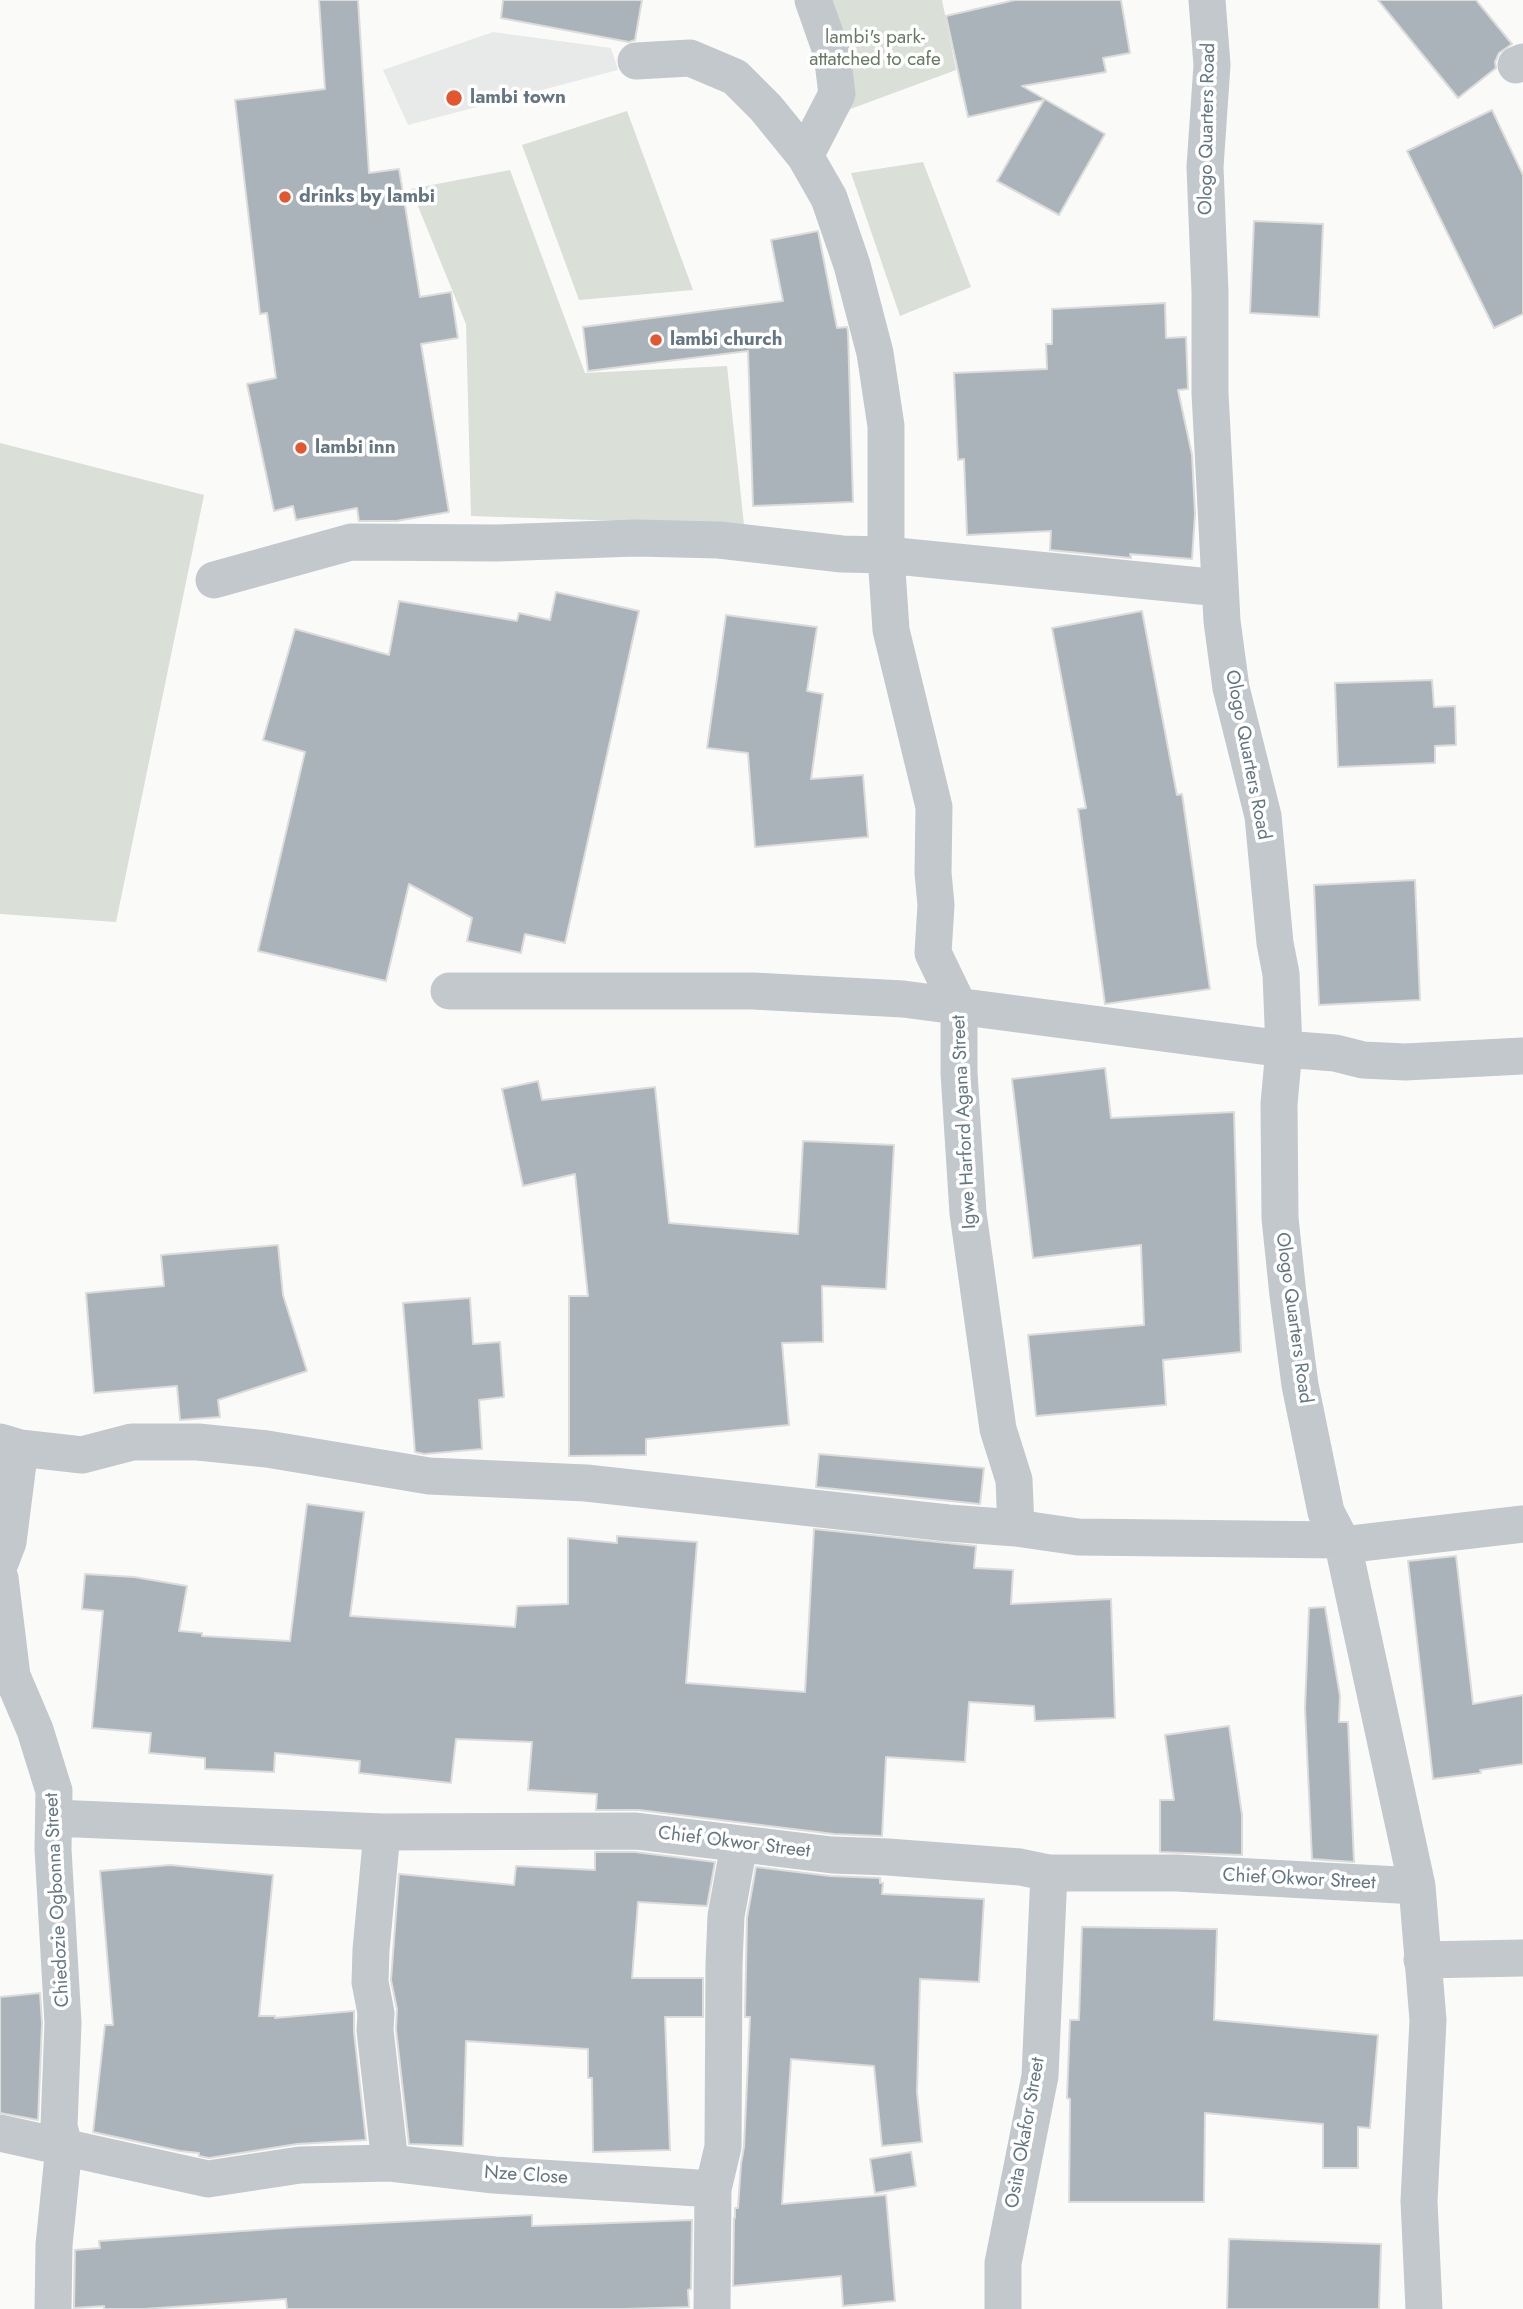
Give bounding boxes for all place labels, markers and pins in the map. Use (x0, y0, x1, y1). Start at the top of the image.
place label: lambi town (470, 87, 566, 109)
marker: lambi town (444, 88, 464, 108)
place label: drinks by lambi (299, 186, 435, 208)
marker: drinks by lambi (277, 189, 293, 205)
place label: lambi church (670, 329, 782, 351)
marker: lambi church (648, 332, 664, 348)
place label: lambi inn (315, 437, 396, 459)
marker: lambi inn (293, 440, 309, 456)

